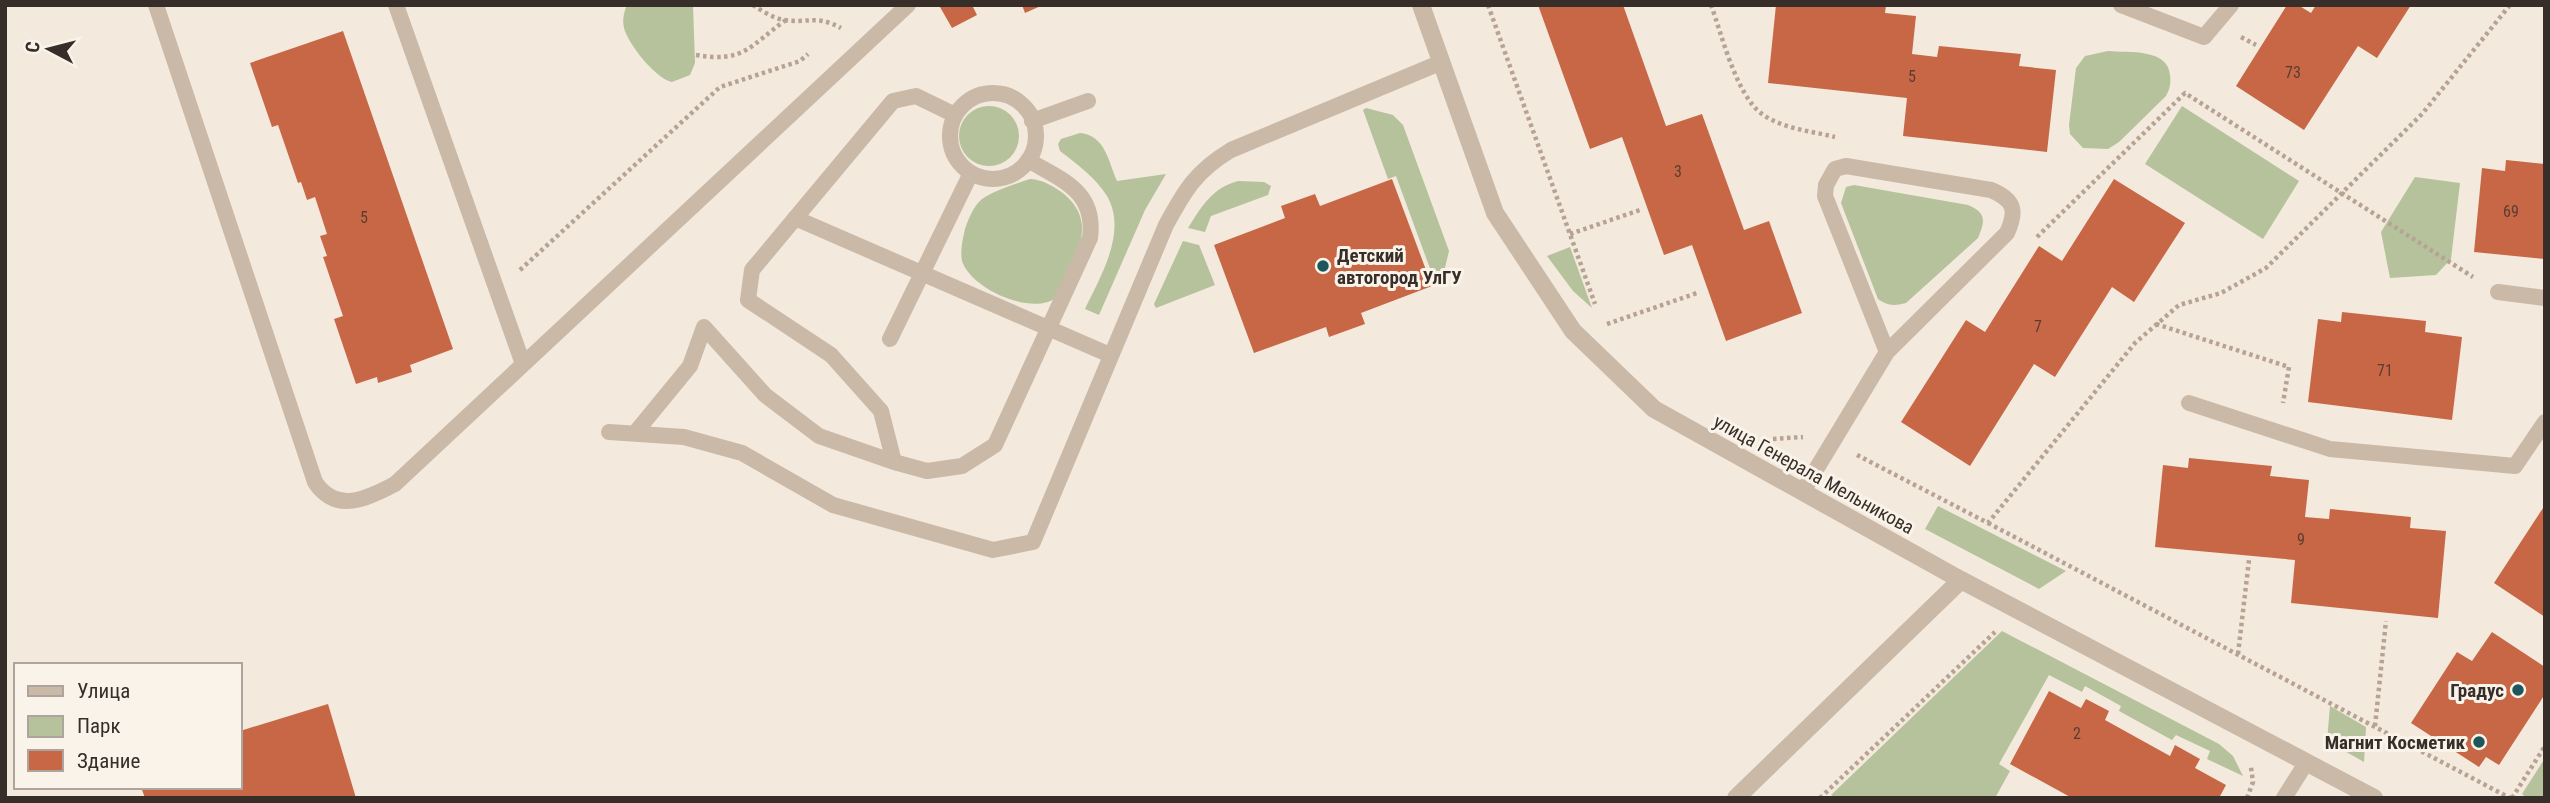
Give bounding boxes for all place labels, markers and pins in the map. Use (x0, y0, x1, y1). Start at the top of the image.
place label: Детский автогород УлГУ (1337, 244, 1462, 289)
marker: Детский автогород УлГУ (1315, 258, 1331, 274)
place label: Градус (2450, 679, 2504, 702)
marker: Градус (2510, 682, 2526, 698)
place label: Магнит Косметик (2325, 731, 2465, 754)
marker: Магнит Косметик (2471, 734, 2487, 750)

